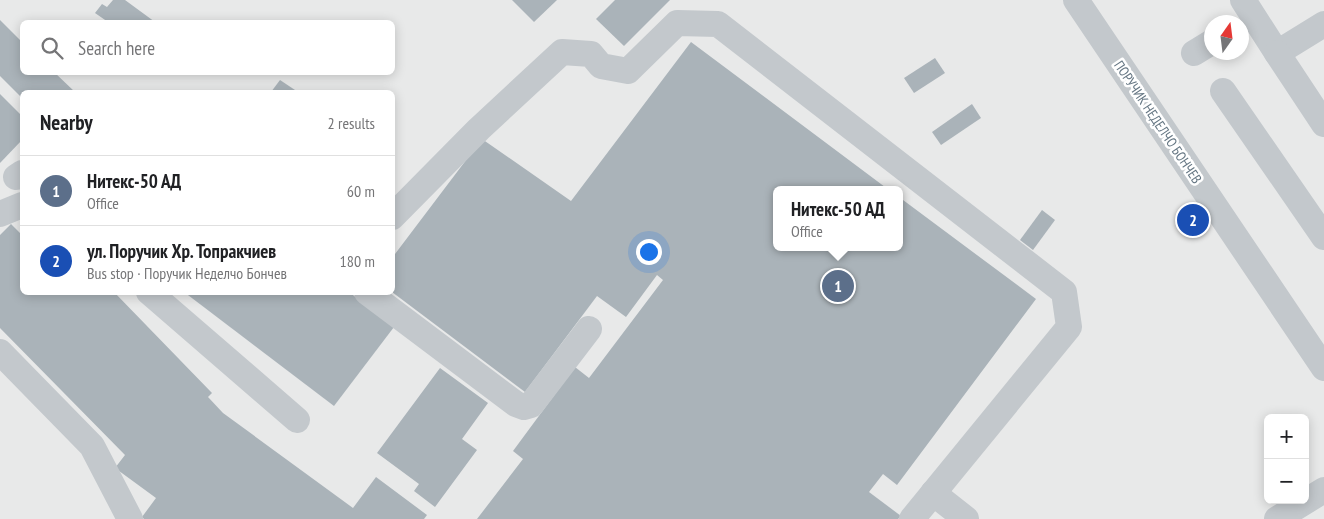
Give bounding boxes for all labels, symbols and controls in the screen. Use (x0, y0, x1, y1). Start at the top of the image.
north arrow (1204, 15, 1249, 60)
search box (20, 20, 395, 75)
icon: search (38, 34, 66, 62)
text: Search here (78, 36, 155, 60)
street label: ПОРУЧИК НЕДЕЛЧО БОНЧЕВ (1110, 57, 1206, 187)
text: Nearby (40, 109, 93, 136)
text: 2 results (328, 113, 375, 133)
text: Нитекс-50 АД (87, 169, 181, 193)
text: 1 (52, 181, 60, 201)
text: 60 m (347, 181, 375, 201)
popup (773, 186, 903, 251)
text: Office (87, 193, 119, 213)
text: Нитекс-50 АД (791, 197, 885, 221)
pin: 2 (1177, 201, 1209, 239)
text: Office (791, 221, 823, 241)
text: ул. Поручик Хр. Топракчиев (87, 239, 276, 263)
your location (636, 239, 662, 265)
text: 2 (52, 251, 60, 271)
text: 180 m (340, 251, 375, 271)
text: Bus stop · Поручик Неделчо Бончев (87, 263, 287, 283)
pin: 1 (822, 267, 854, 305)
map controls (1264, 414, 1309, 504)
button: + (1264, 414, 1309, 459)
button: − (1264, 459, 1309, 504)

